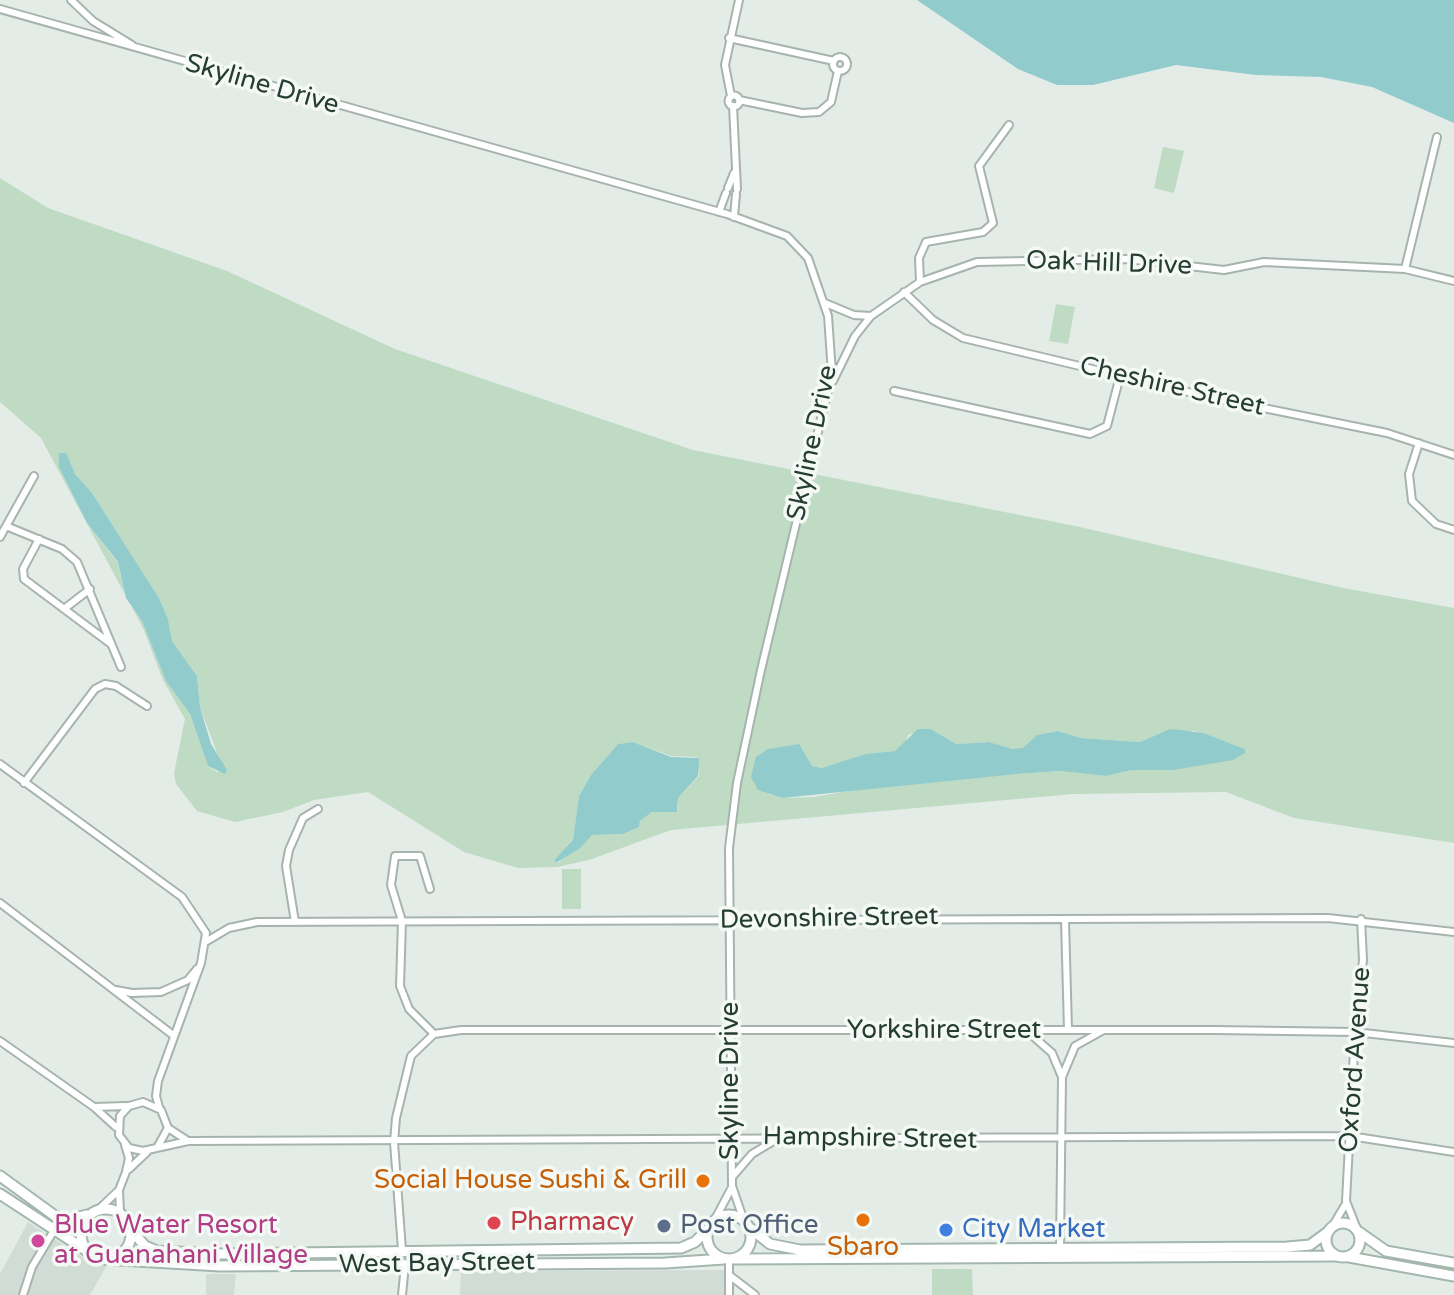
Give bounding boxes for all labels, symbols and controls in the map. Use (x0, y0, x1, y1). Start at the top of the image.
street label: Skyline Drive (182, 48, 342, 122)
street label: Oak Hill Drive (1026, 246, 1192, 282)
street label: Cheshire Street (1077, 351, 1267, 423)
street label: Skyline Drive (781, 362, 845, 524)
street label: Devonshire Street (719, 901, 939, 937)
street label: Oxford Avenue (1334, 966, 1378, 1154)
street label: Skyline Drive (715, 1002, 747, 1160)
street label: Yorkshire Street (847, 1015, 1041, 1047)
street label: Hampshire Street (762, 1122, 978, 1156)
place label: Social House Sushi & Grill (374, 1165, 687, 1197)
marker: Social House Sushi & Grill (694, 1172, 712, 1190)
place label: Pharmacy (510, 1207, 634, 1239)
place label: Blue Water Resort at Guanahani Village (54, 1210, 308, 1272)
place label: Post Office (680, 1210, 818, 1242)
marker: Sbaro (854, 1211, 872, 1229)
marker: Pharmacy (485, 1214, 503, 1232)
place label: City Market (962, 1214, 1105, 1246)
marker: Post Office (655, 1217, 673, 1235)
marker: City Market (937, 1221, 955, 1239)
marker: Blue Water Resort at Guanahani Village (29, 1232, 47, 1250)
place label: Sbaro (827, 1232, 899, 1264)
street label: West Bay Street (339, 1247, 535, 1281)

